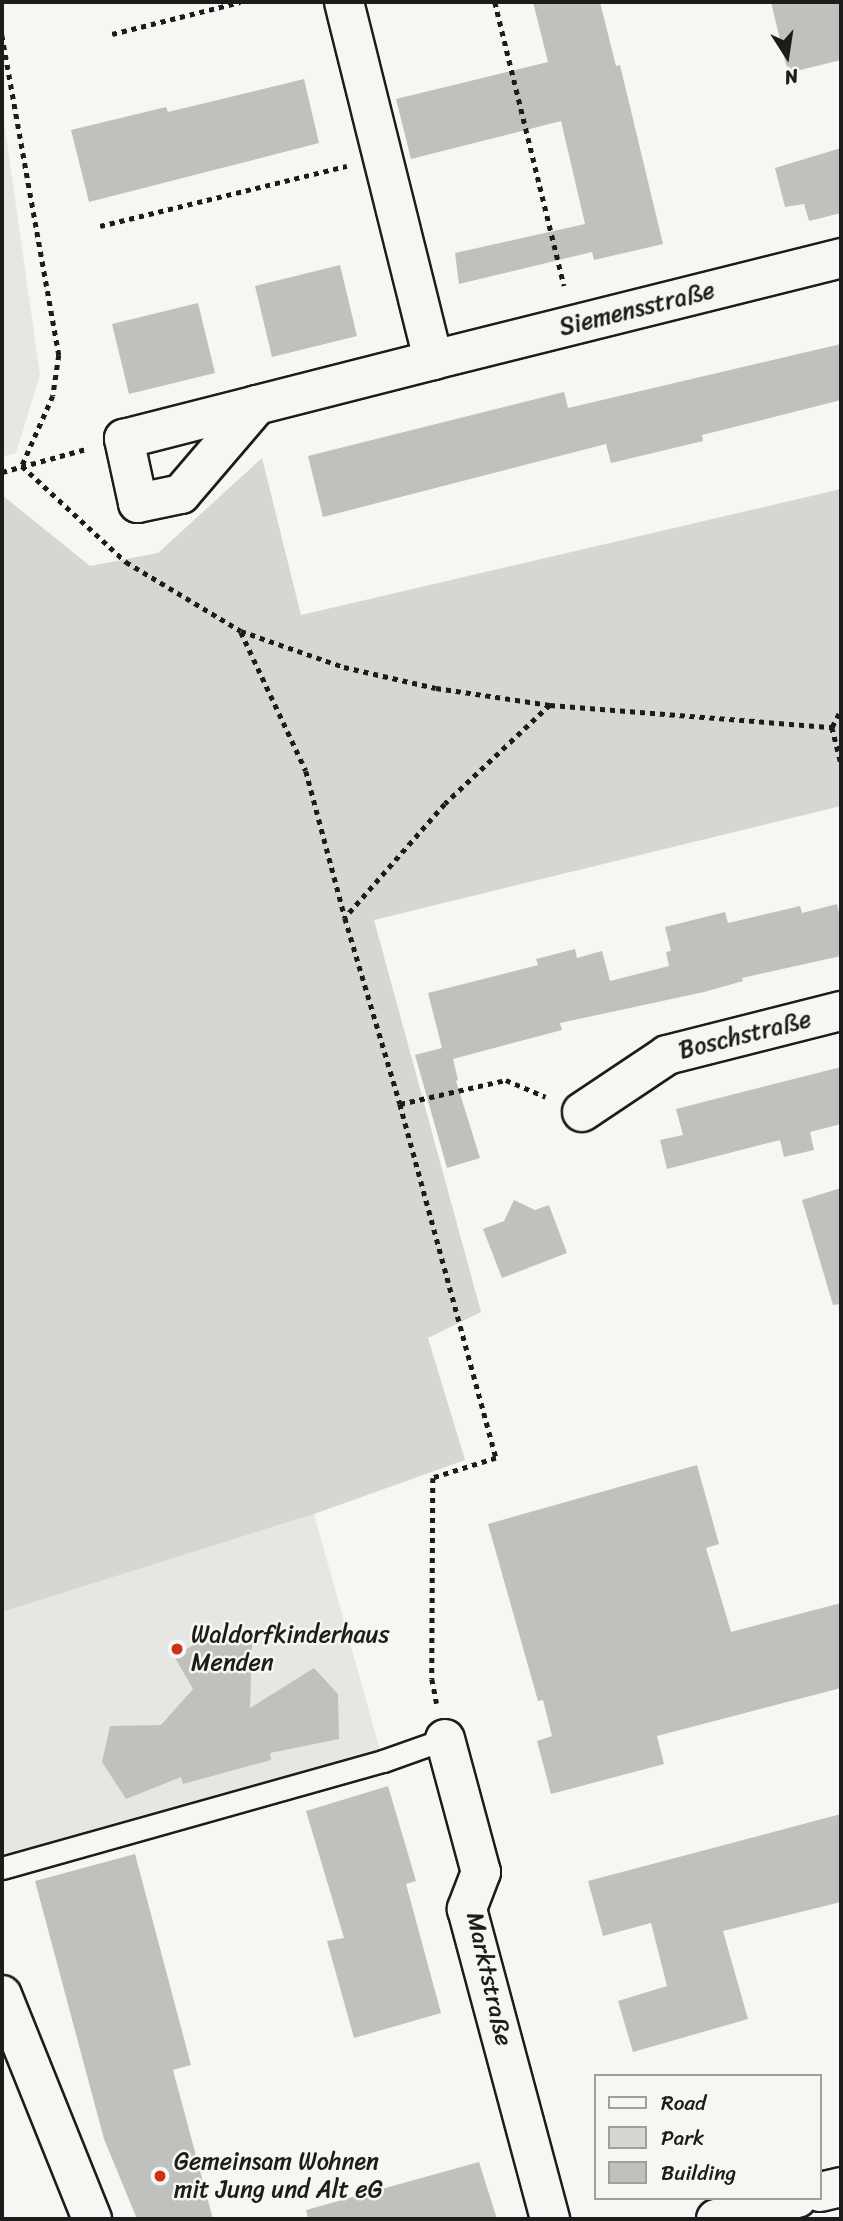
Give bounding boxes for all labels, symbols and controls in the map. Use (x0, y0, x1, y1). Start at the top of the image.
north arrow (752, 21, 822, 91)
text: N (782, 60, 801, 95)
street label: Siemensstraße (556, 276, 718, 342)
street label: Boschstraße (676, 1005, 814, 1065)
place label: Waldorfkinderhaus Menden (191, 1621, 389, 1677)
marker: Waldorfkinderhaus Menden (169, 1641, 185, 1657)
street label: Marktstraße (460, 1909, 518, 2049)
legend (594, 2074, 822, 2200)
text: Road (661, 2084, 706, 2122)
text: Park (661, 2119, 704, 2157)
place label: Gemeinsam Wohnen mit Jung und Alt eG (174, 2148, 382, 2204)
text: Building (661, 2154, 736, 2192)
marker: Gemeinsam Wohnen mit Jung und Alt eG (152, 2168, 168, 2184)

